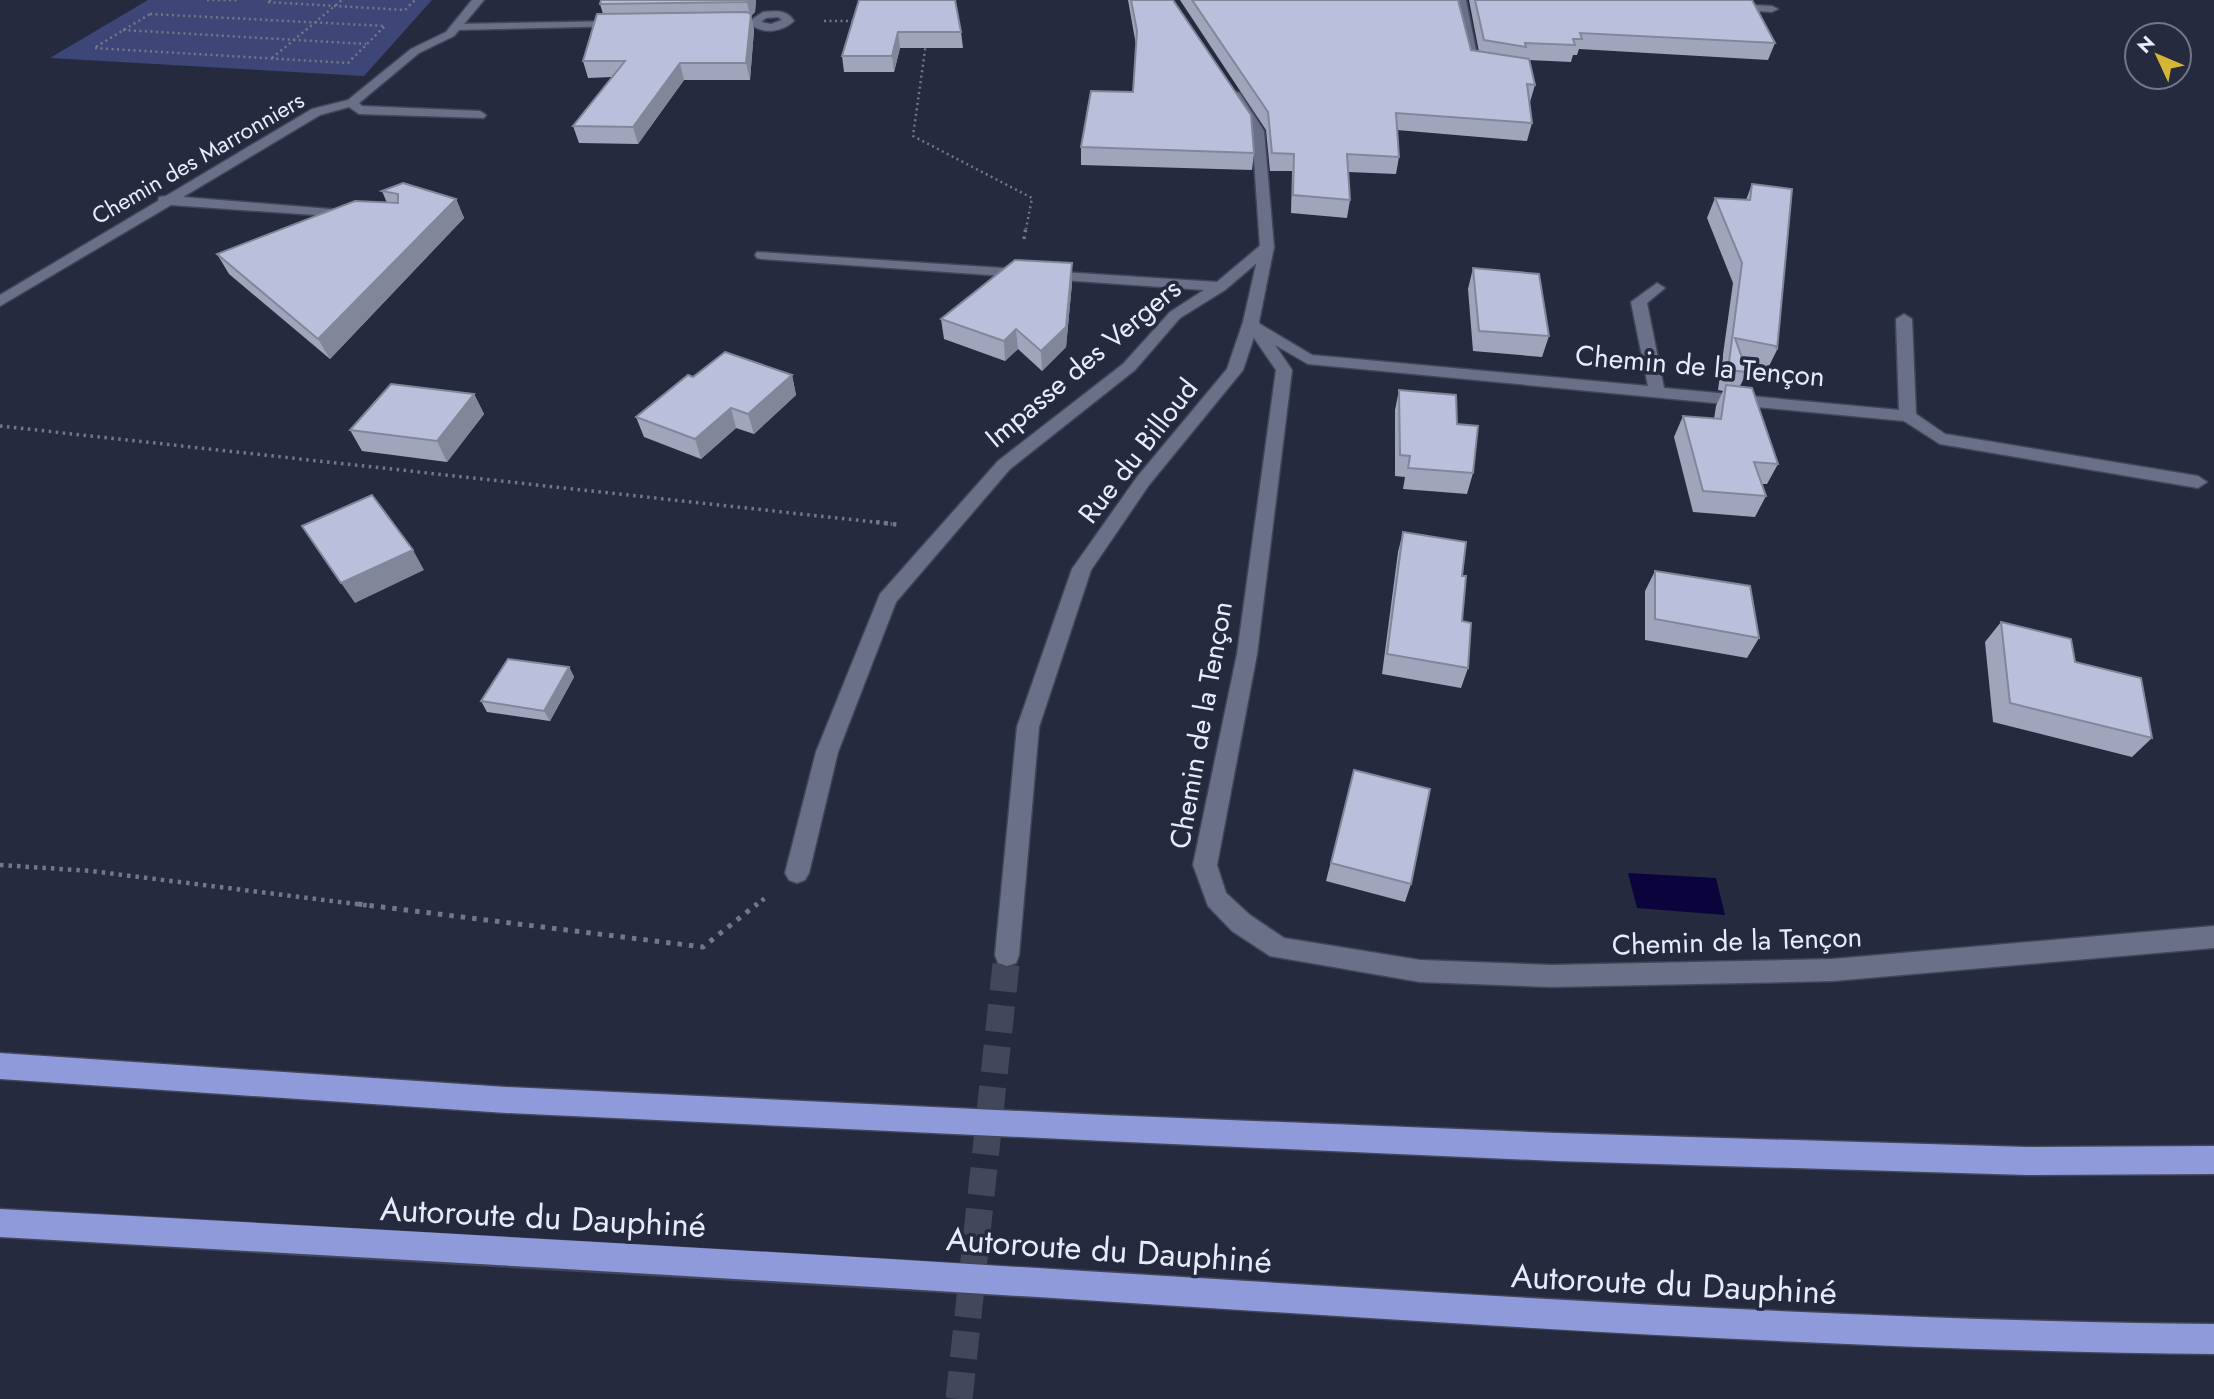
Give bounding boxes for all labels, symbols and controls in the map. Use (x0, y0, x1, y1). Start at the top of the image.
north arrow (2123, 21, 2193, 91)
text: N (2131, 30, 2161, 59)
street label: Chemin des Marronniers (85, 83, 311, 233)
street label: Impasse des Vergers (976, 269, 1190, 457)
street label: Chemin de la Tençon (1574, 335, 1826, 397)
street label: Rue du Billoud (1068, 370, 1208, 532)
street label: Chemin de la Tençon (1159, 598, 1243, 852)
street label: Chemin de la Tençon (1611, 916, 1863, 966)
street label: Autoroute du Dauphiné (379, 1185, 707, 1249)
street label: Autoroute du Dauphiné (945, 1215, 1273, 1285)
street label: Autoroute du Dauphiné (1510, 1252, 1838, 1316)

